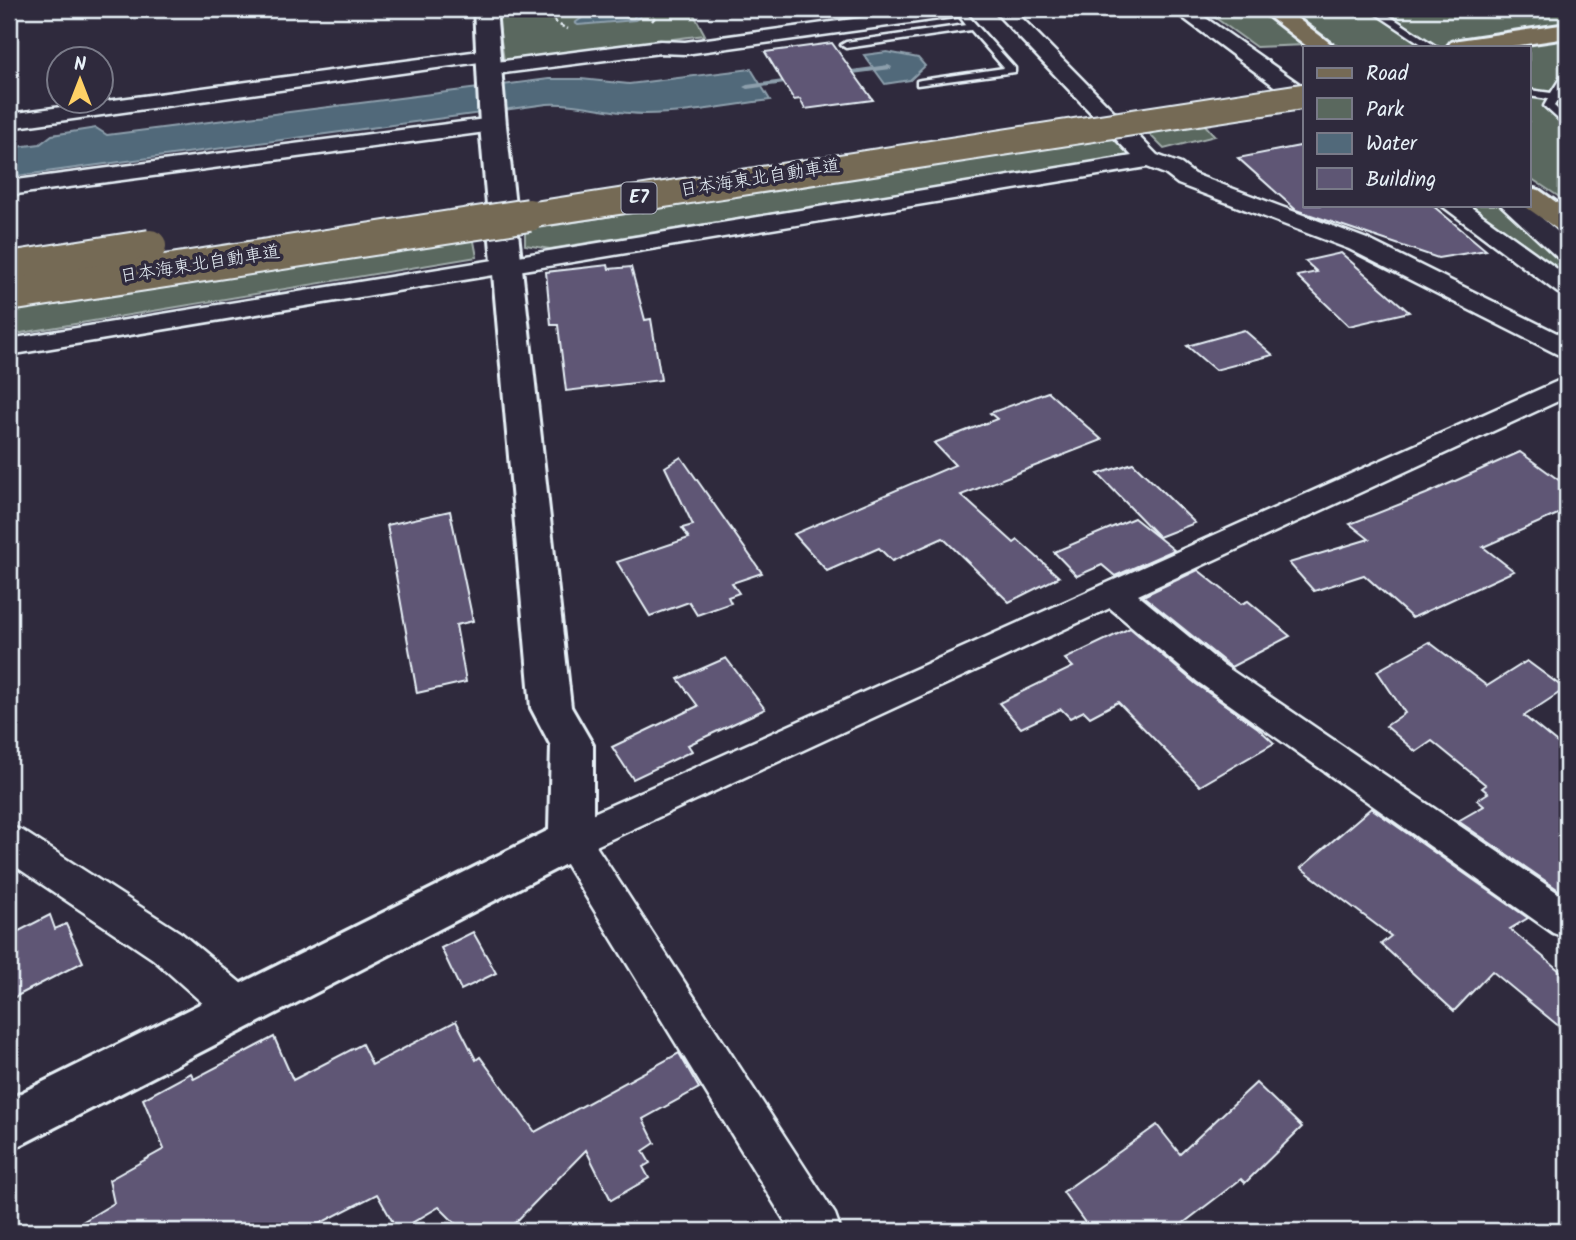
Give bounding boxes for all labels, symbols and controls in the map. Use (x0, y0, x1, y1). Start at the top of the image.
north arrow (46, 46, 116, 116)
legend (1303, 46, 1530, 206)
text: N (74, 50, 86, 80)
text: Road (1366, 58, 1409, 91)
text: Park (1366, 94, 1404, 127)
text: Water (1366, 128, 1418, 161)
street label: 日本海東北自動車道 (678, 152, 842, 206)
text: Building (1366, 164, 1436, 197)
road number: E7 (622, 182, 656, 214)
street label: 日本海東北自動車道 (118, 238, 282, 292)

